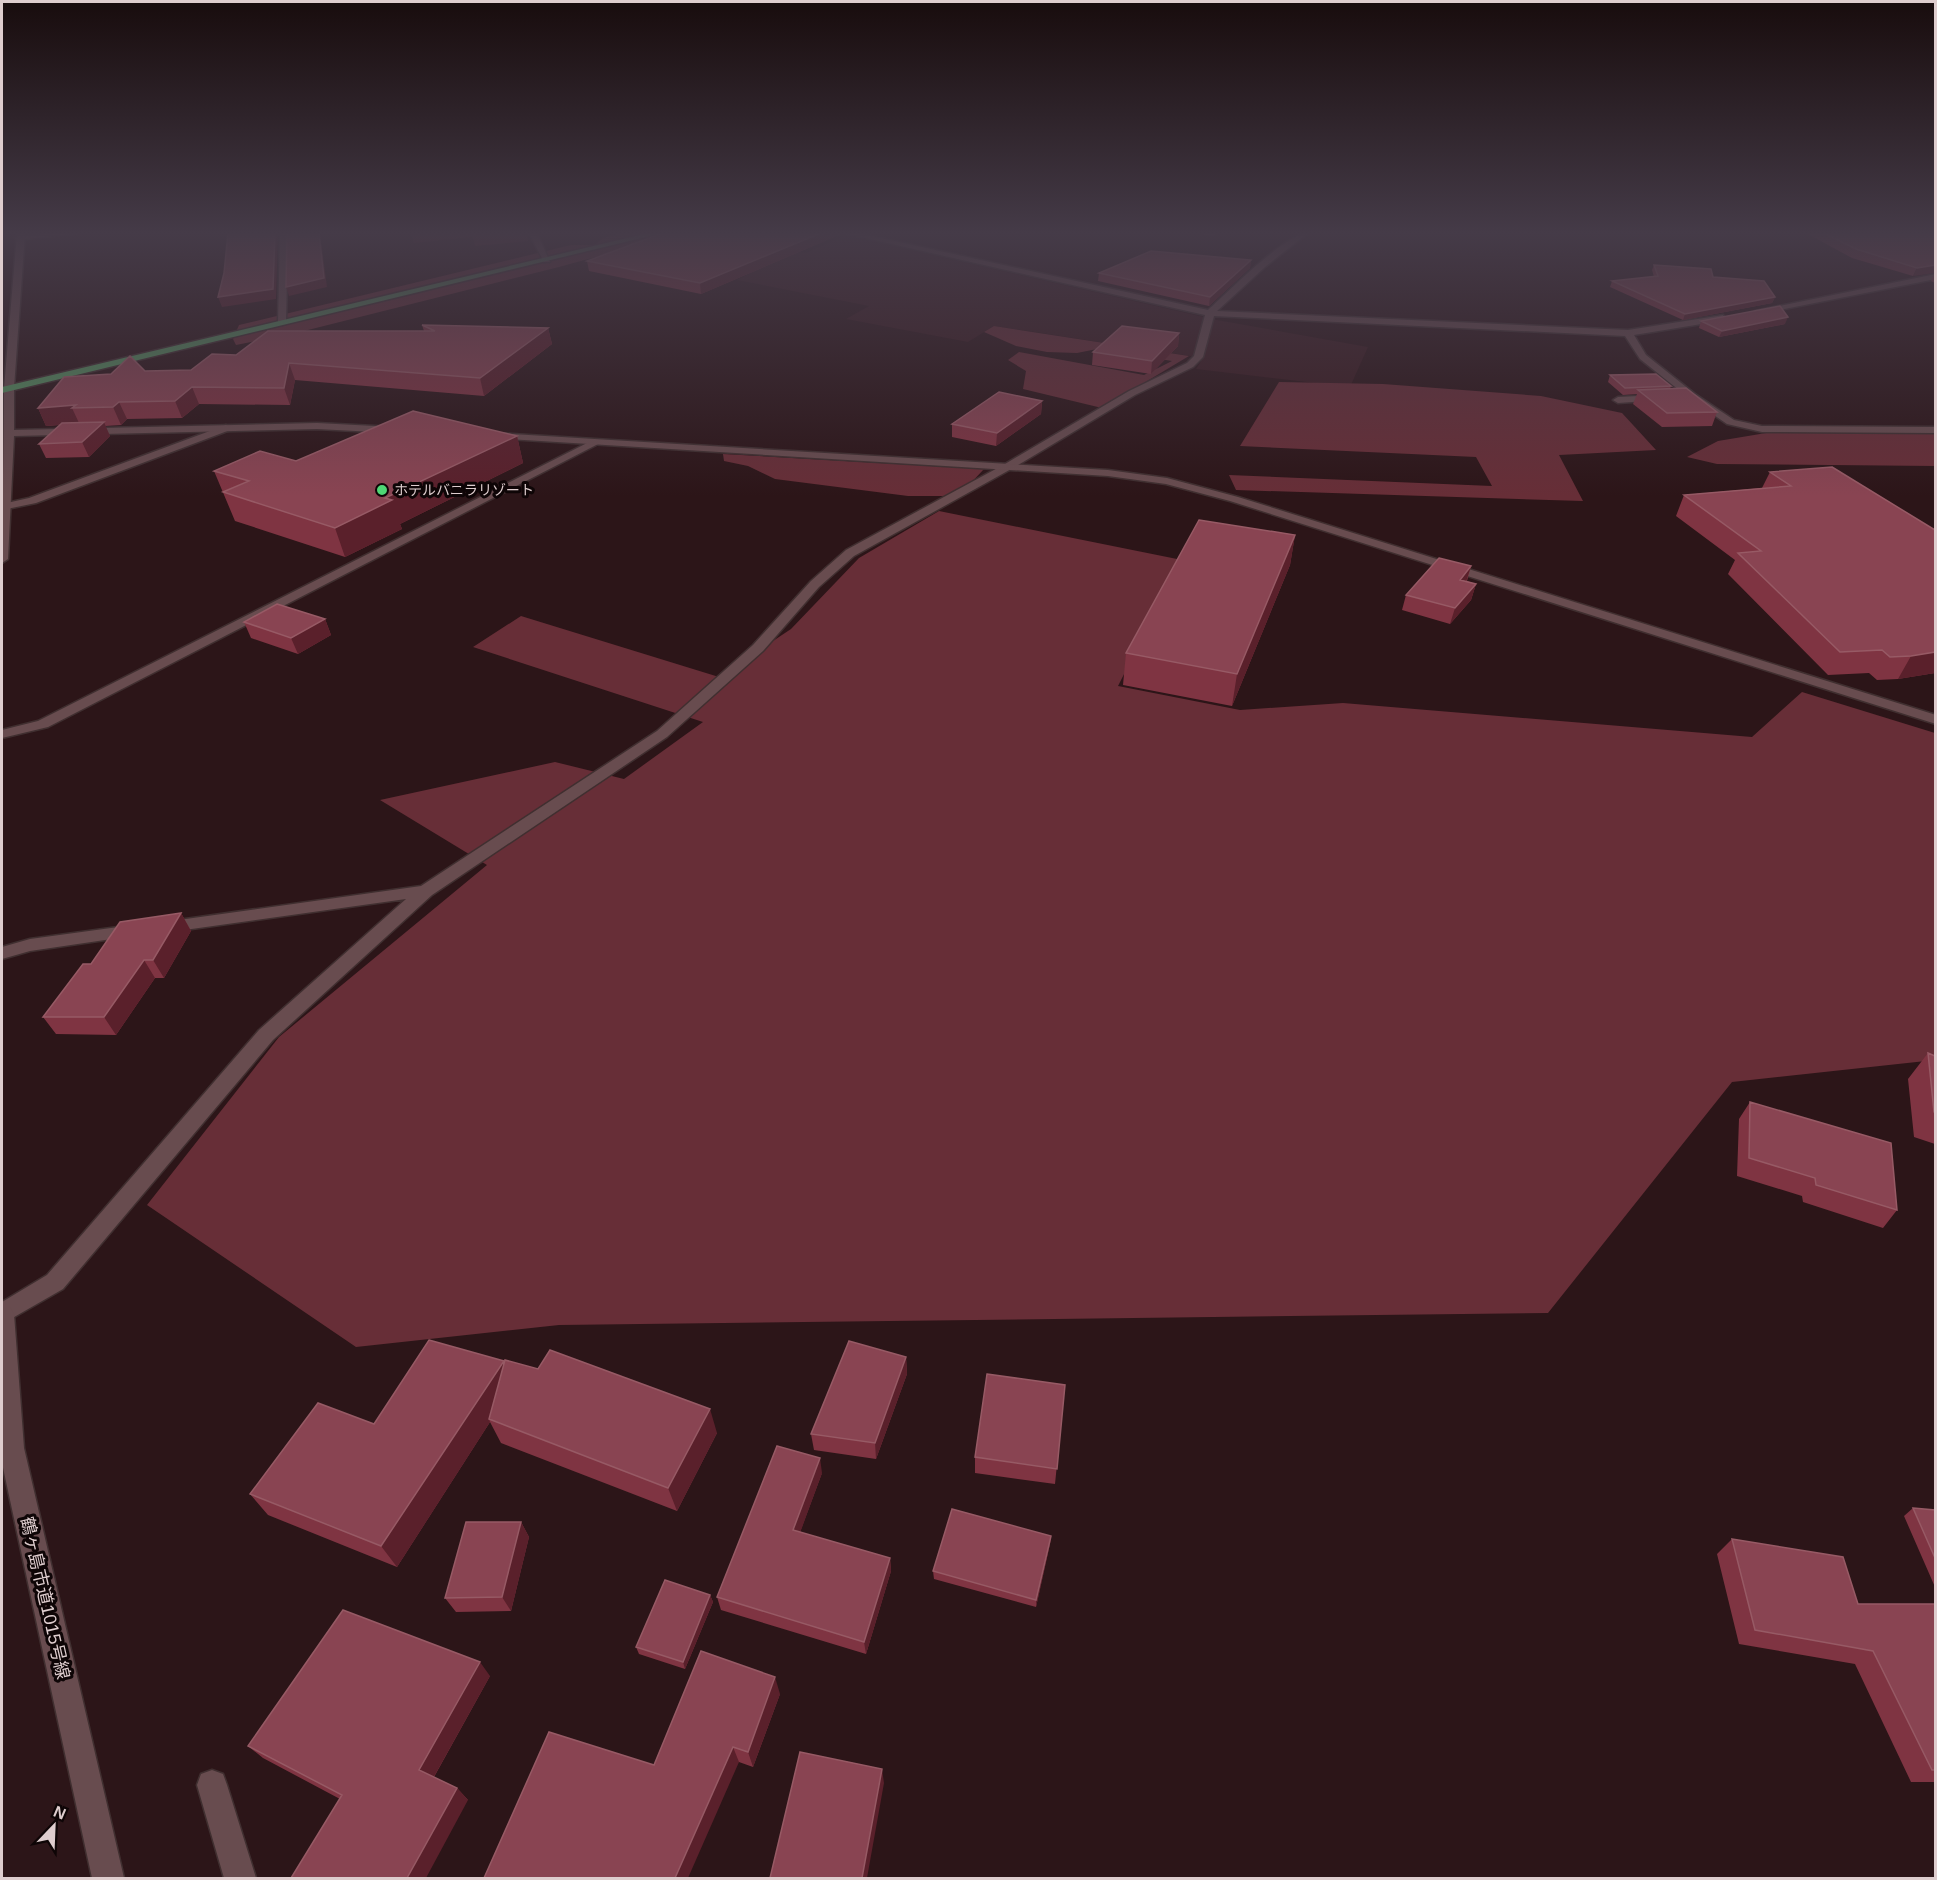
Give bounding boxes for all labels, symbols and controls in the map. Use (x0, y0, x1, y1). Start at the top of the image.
place label: ホテルバニラリゾート (394, 482, 534, 498)
marker: ホテルバニラリゾート (375, 483, 389, 497)
street label: 鶴ヶ島市道1015号線 (17, 1515, 73, 1681)
north arrow (24, 1796, 84, 1856)
text: N (51, 1803, 68, 1823)

